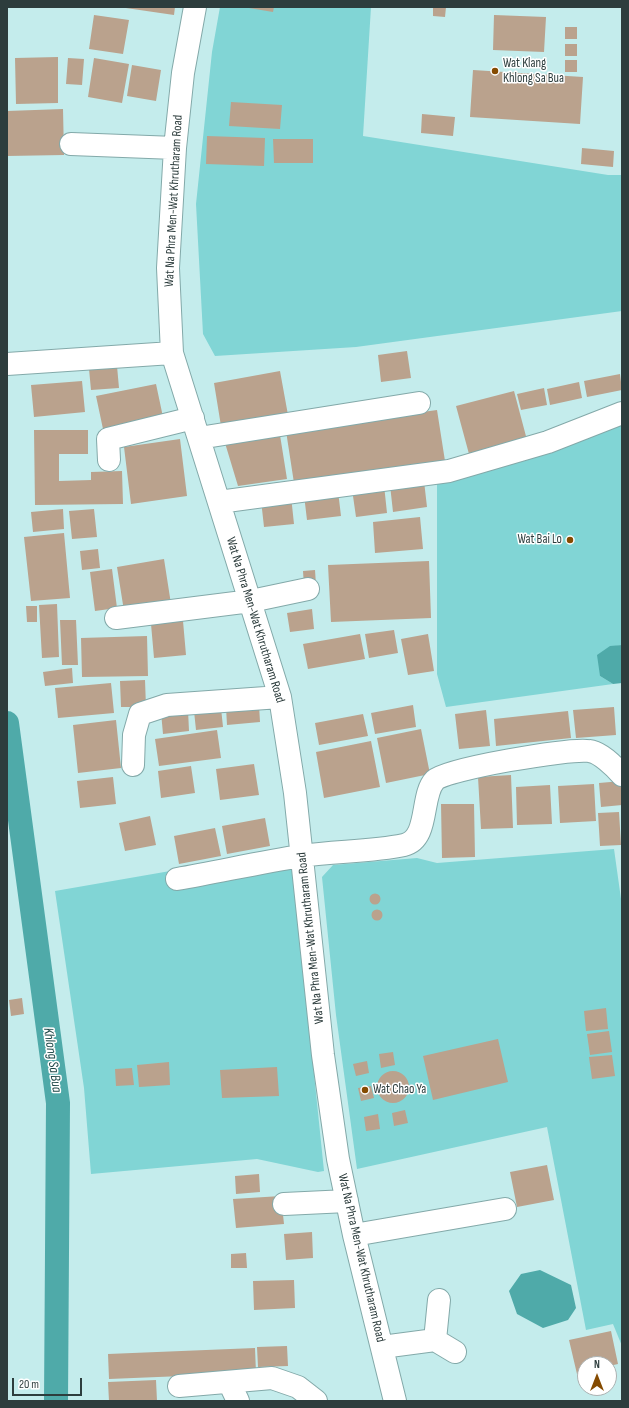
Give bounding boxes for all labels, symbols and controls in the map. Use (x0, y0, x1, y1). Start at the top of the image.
place label: Wat Klang Khlong Sa Bua (503, 56, 564, 87)
marker: Wat Klang Khlong Sa Bua (490, 66, 500, 76)
street label: Wat Na Phra Men-Wat Khrutharam Road (162, 115, 186, 287)
place label: Wat Bai Lo (517, 532, 562, 548)
street label: Wat Na Phra Men-Wat Khrutharam Road (222, 535, 288, 705)
marker: Wat Bai Lo (565, 535, 575, 545)
street label: Wat Na Phra Men-Wat Khrutharam Road (294, 851, 328, 1025)
water label: Khlong Sa Bua (39, 1026, 65, 1094)
place label: Wat Chao Ya (373, 1082, 426, 1098)
marker: Wat Chao Ya (360, 1085, 370, 1095)
street label: Wat Na Phra Men-Wat Khrutharam Road (334, 1172, 388, 1344)
north arrow (577, 1356, 617, 1396)
text: N (594, 1358, 600, 1371)
scale bar (14, 1370, 84, 1396)
text: 20 m (19, 1377, 39, 1392)

